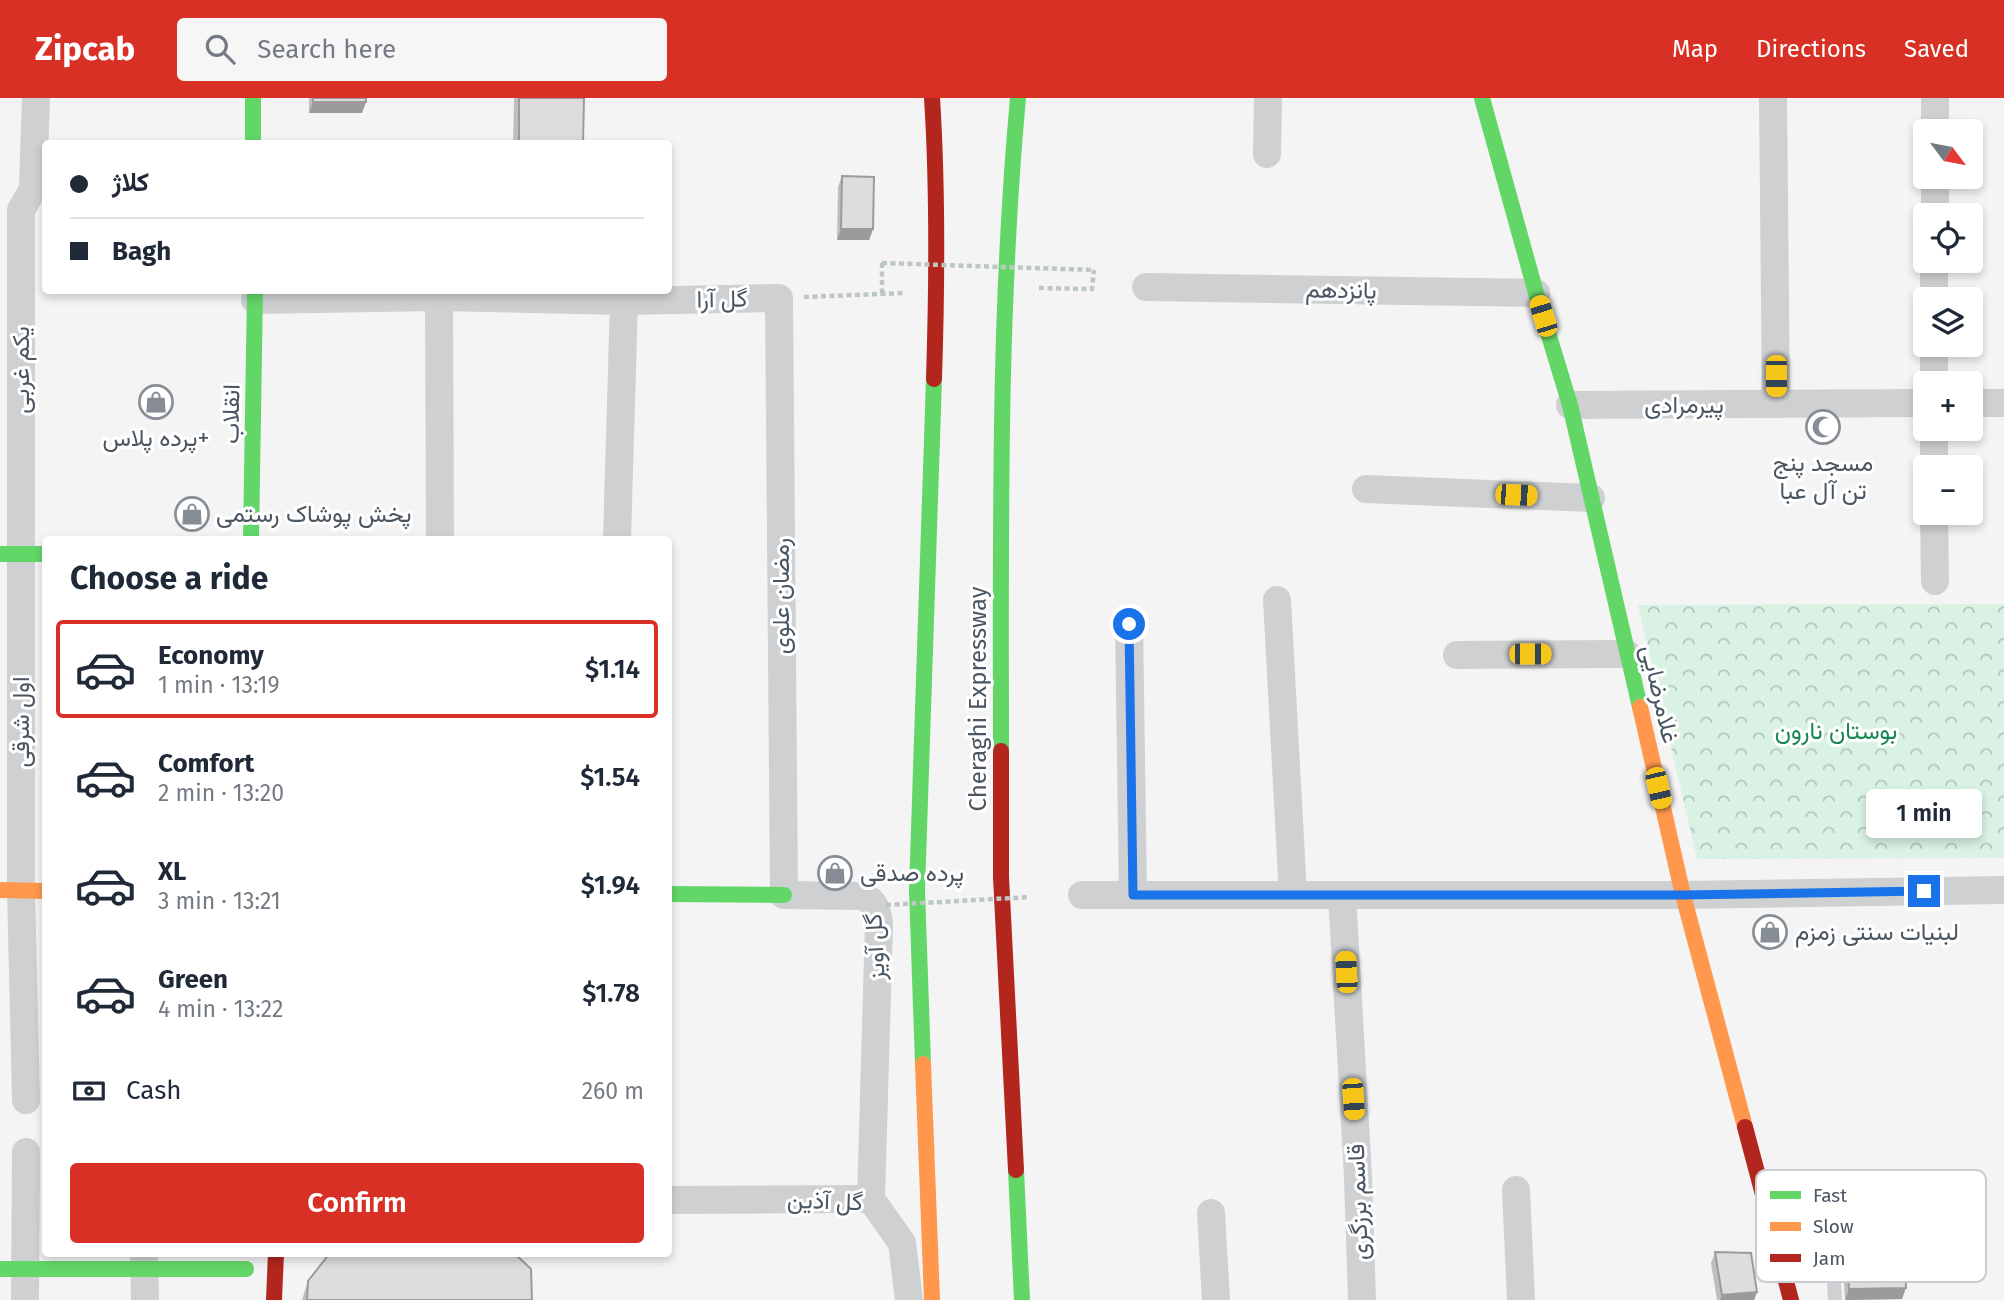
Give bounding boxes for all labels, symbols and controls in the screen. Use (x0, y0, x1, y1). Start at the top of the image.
search box (177, 18, 667, 81)
text: Zipcab (35, 29, 135, 69)
icon: search (201, 30, 239, 68)
text: Search here (257, 34, 396, 65)
text: Map (1672, 35, 1718, 63)
text: Directions (1756, 35, 1866, 63)
text: Saved (1904, 35, 1969, 63)
north arrow (1913, 119, 1983, 189)
map controls (1913, 119, 1983, 525)
text: کلاژ (112, 167, 149, 198)
button: locate (1913, 203, 1983, 273)
text: Bagh (112, 236, 171, 267)
street label: پانزدهم (1305, 275, 1377, 307)
street label: گل آرا (696, 285, 748, 314)
button: layers (1913, 287, 1983, 357)
car (1527, 293, 1560, 339)
street label: یکم غربی (7, 326, 37, 414)
car (1766, 355, 1787, 397)
button: + (1913, 371, 1983, 441)
shop icon: پرده پلاس+ (137, 383, 175, 421)
street label: انقلاب (216, 384, 246, 444)
street label: پیرمرادی (1644, 391, 1724, 421)
mosque icon: مسجد پنج تن آل عبا (1804, 408, 1842, 446)
place label: پرده پلاس+ (103, 424, 210, 454)
place label: مسجد پنج تن آل عبا (1773, 449, 1873, 505)
button: − (1913, 455, 1983, 525)
car (1495, 484, 1538, 506)
shop icon: پخش پوشاک رستمی (173, 495, 211, 533)
place label: پخش پوشاک رستمی (216, 500, 411, 530)
street label: رمضان علوی (767, 538, 796, 654)
text: Choose a ride (70, 559, 268, 597)
street label: Cheraghi Expressway (964, 586, 992, 812)
route start (1113, 608, 1145, 640)
icon: car (74, 638, 137, 701)
text: Economy (158, 640, 264, 671)
street label: غلامرضایی (1634, 642, 1685, 746)
car (1510, 644, 1552, 665)
text: $1.14 (585, 654, 640, 685)
text: 1 min · 13:19 (158, 671, 280, 699)
street label: اول شرقی (7, 676, 36, 768)
park label: بوستان نارون (1775, 717, 1897, 746)
icon: car (74, 746, 137, 809)
text: Comfort (158, 748, 254, 779)
text: $1.54 (580, 762, 640, 793)
car (1644, 765, 1673, 811)
text: 2 min · 13:20 (158, 779, 284, 807)
callout: 1 min (1866, 790, 1982, 838)
text: 1 min (1896, 799, 1952, 827)
icon: car (74, 854, 137, 917)
shop icon: پرده صدقی (816, 854, 854, 892)
text: XL (158, 856, 186, 887)
place label: پرده صدقی (860, 859, 964, 889)
text: $1.94 (581, 870, 640, 901)
route end (1908, 875, 1940, 907)
text: 3 min · 13:21 (158, 887, 281, 915)
street label: گل آویز (859, 913, 892, 982)
shop icon: لبنیات سنتی زمزم (1751, 913, 1789, 951)
place label: لبنیات سنتی زمزم (1795, 918, 1959, 948)
car (1335, 950, 1358, 994)
icon: car (74, 962, 137, 1025)
text: Green (158, 964, 228, 995)
text: $1.78 (582, 978, 640, 1009)
text: 4 min · 13:22 (158, 995, 283, 1023)
icon: cash (70, 1072, 108, 1110)
text: Cash (126, 1075, 182, 1106)
text: 260 m (582, 1077, 644, 1105)
car (1342, 1077, 1365, 1121)
street label: قاسم برزگری (1342, 1143, 1376, 1261)
button: Confirm (70, 1163, 644, 1243)
legend (1756, 1170, 1986, 1282)
text: Fast (1813, 1184, 1847, 1207)
street label: گل آذین (787, 1186, 863, 1216)
text: Slow (1813, 1215, 1854, 1238)
text: Jam (1813, 1247, 1845, 1270)

